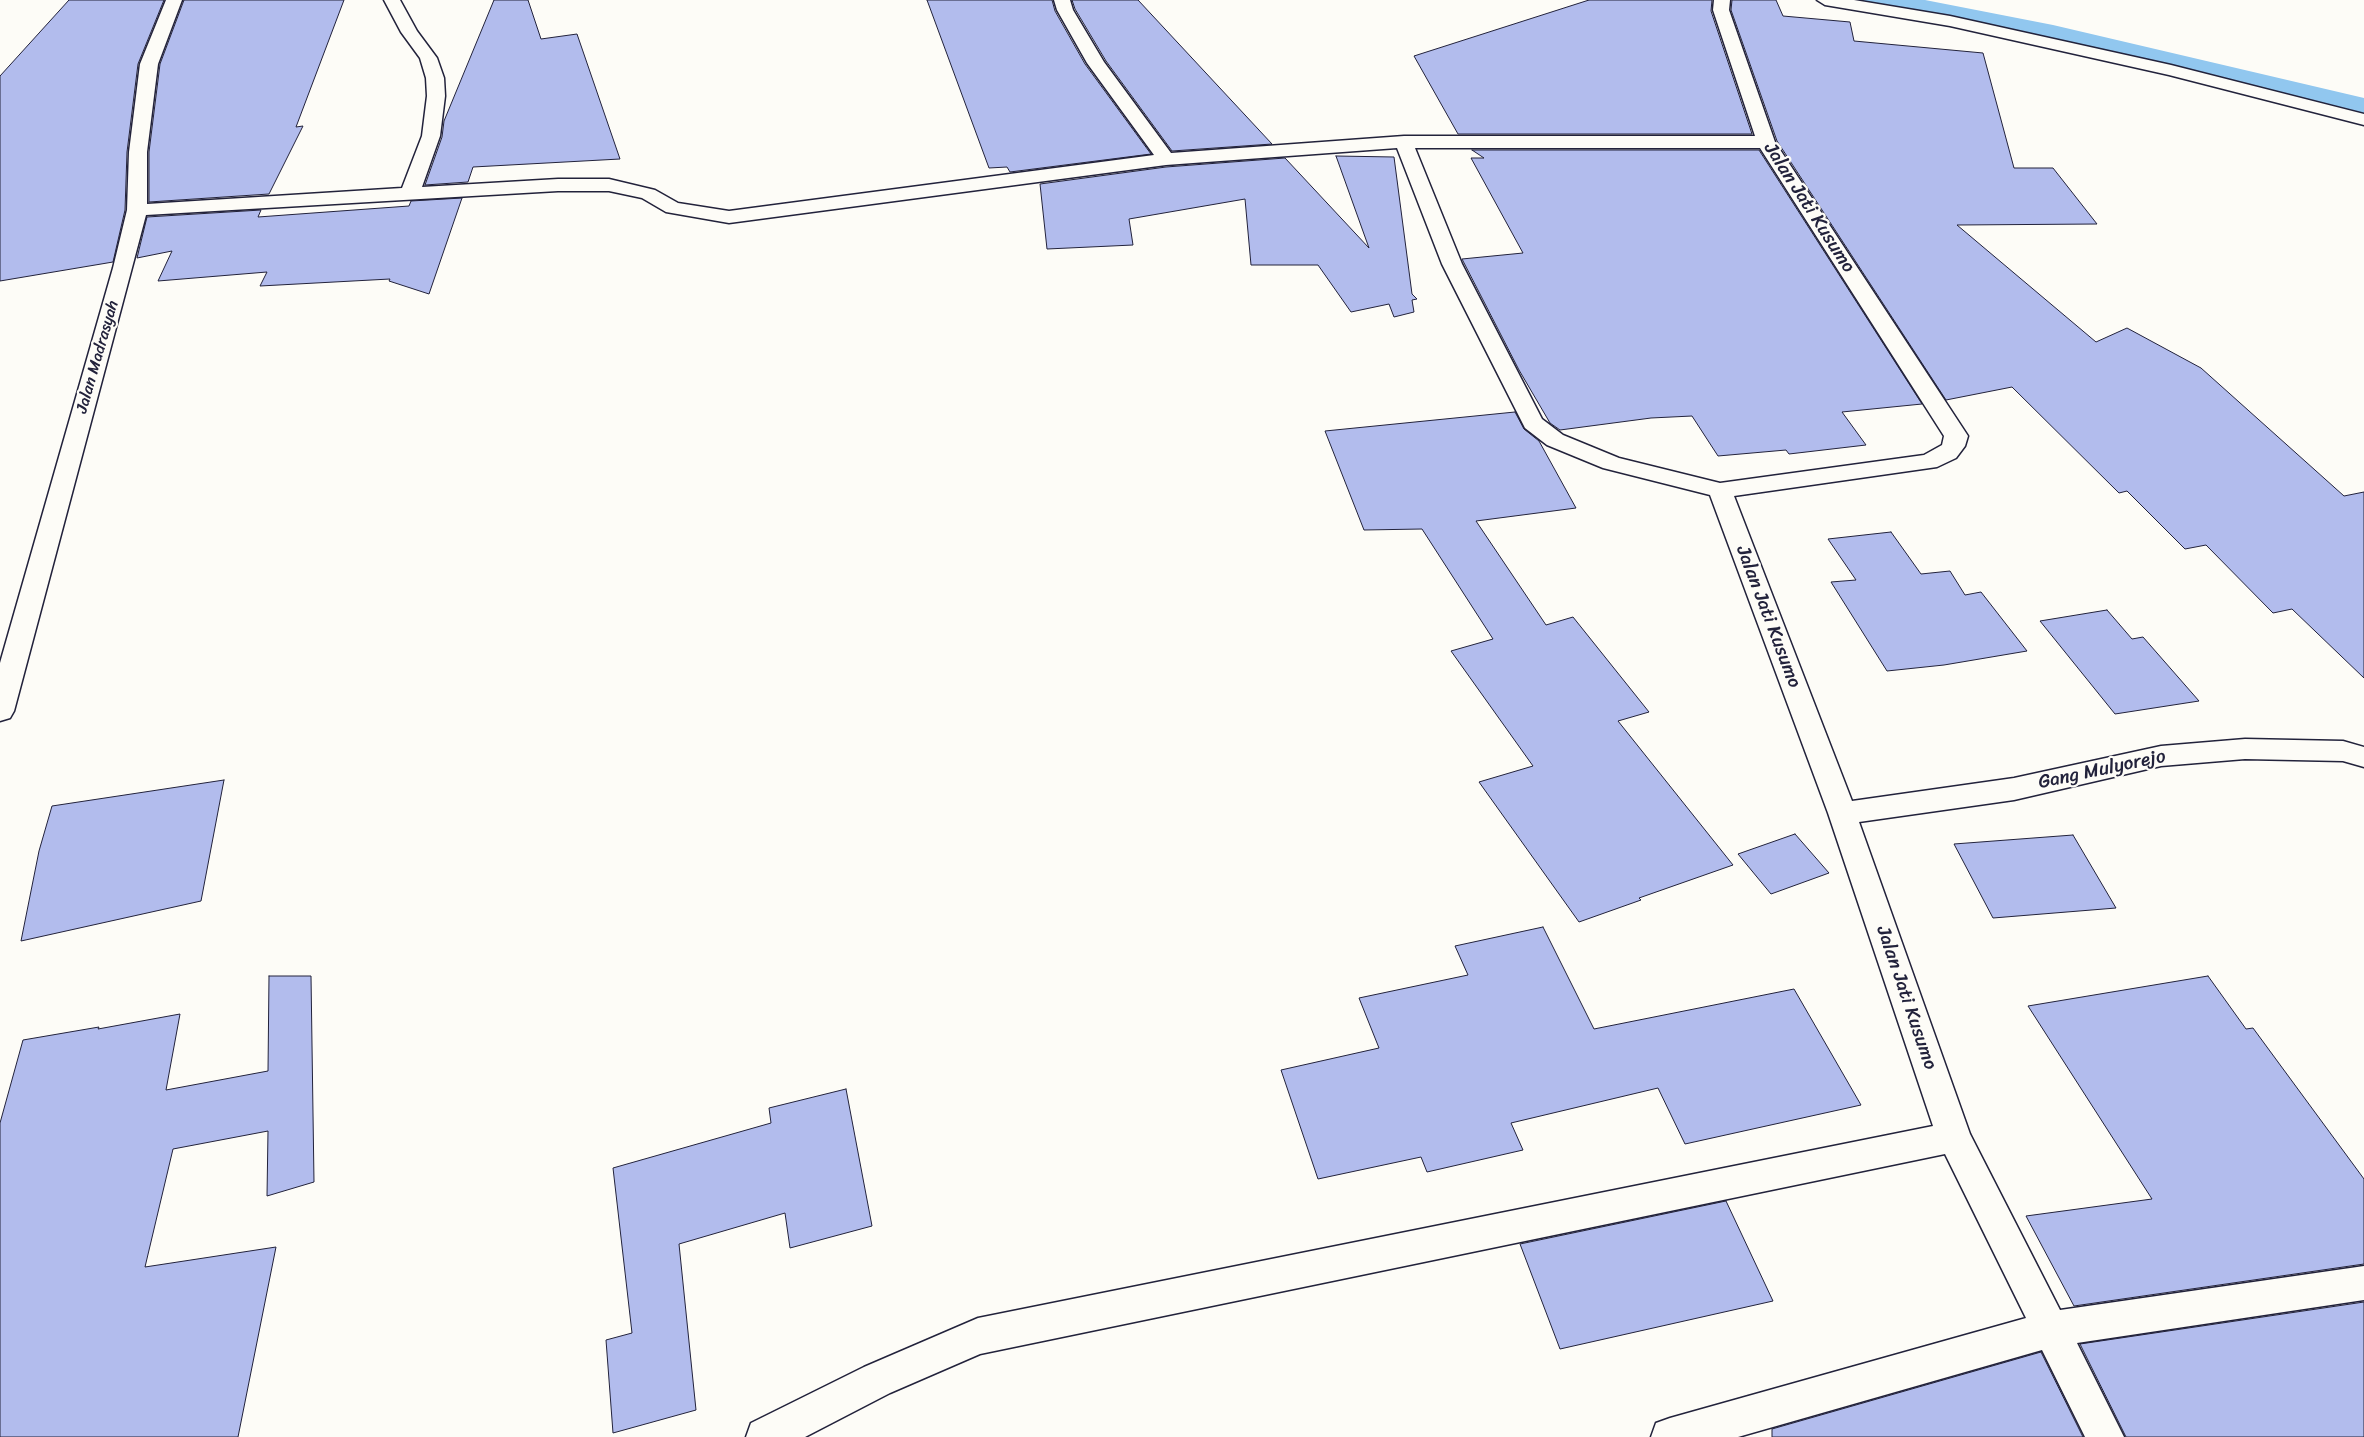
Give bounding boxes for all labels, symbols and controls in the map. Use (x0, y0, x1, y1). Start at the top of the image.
street label: Jalan Jati Kusumo (1759, 139, 1859, 277)
street label: Jalan Madrasyah (73, 298, 123, 416)
street label: Jalan Jati Kusumo (1730, 543, 1806, 691)
street label: Gang Mulyorejo (2036, 745, 2168, 795)
street label: Jalan Jati Kusumo (1871, 923, 1941, 1073)

